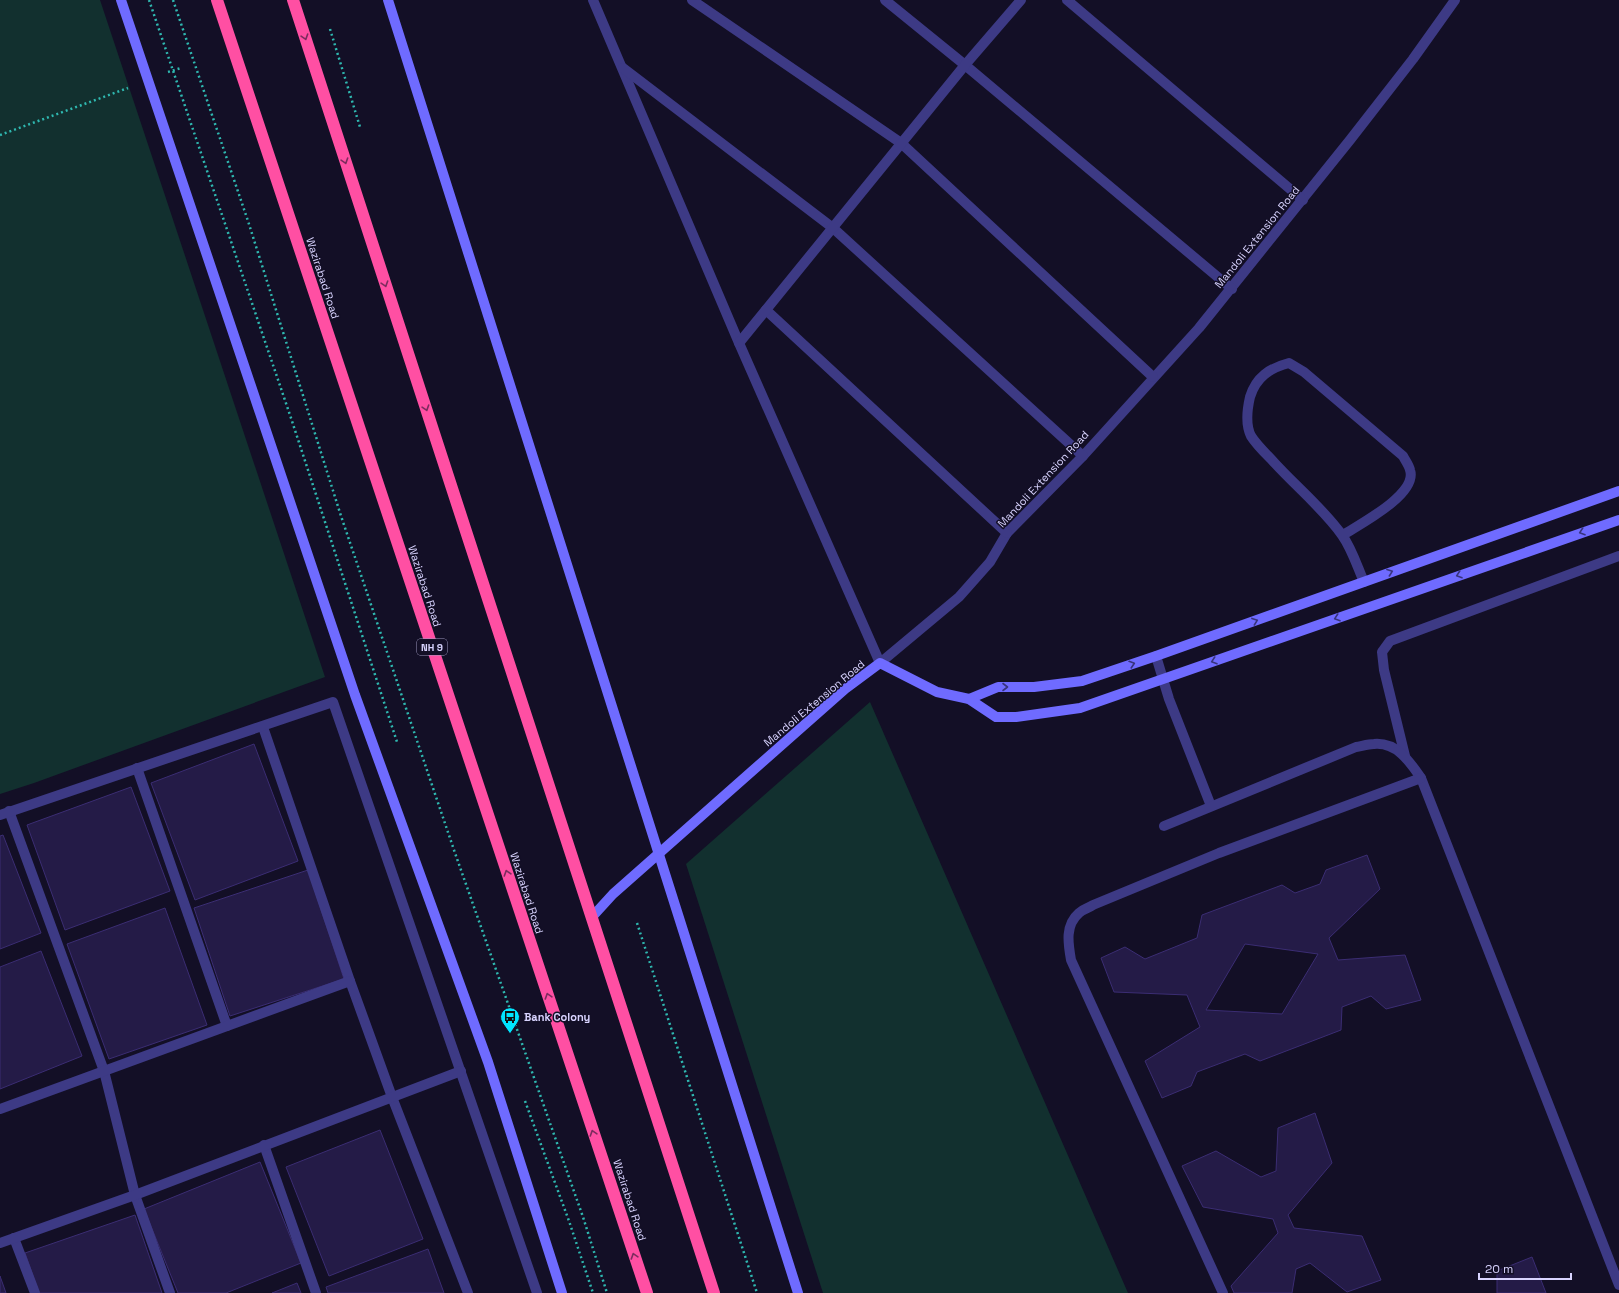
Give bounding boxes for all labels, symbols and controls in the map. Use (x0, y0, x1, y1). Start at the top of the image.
one-way arrow (300, 33, 309, 40)
one-way arrow (340, 157, 349, 164)
street label: Mandoli Extension Road (1211, 183, 1303, 291)
street label: Wazirabad Road (303, 236, 343, 320)
one-way arrow (381, 281, 389, 288)
one-way arrow (421, 404, 430, 411)
street label: Mandoli Extension Road (994, 428, 1092, 530)
one-way arrow (1579, 528, 1586, 536)
street label: Wazirabad Road (405, 544, 445, 628)
one-way arrow (1387, 569, 1394, 577)
one-way arrow (1456, 571, 1463, 579)
one-way arrow (1333, 614, 1340, 622)
one-way arrow (1251, 617, 1258, 626)
road number: NH 9 (417, 639, 447, 655)
street label: Mandoli Extension Road (761, 657, 867, 749)
one-way arrow (1211, 657, 1218, 665)
one-way arrow (1128, 660, 1135, 669)
one-way arrow (1002, 683, 1008, 691)
street label: Wazirabad Road (507, 851, 547, 935)
one-way arrow (503, 869, 512, 876)
one-way arrow (544, 993, 553, 1000)
bus stop icon: Bank Colony (499, 1006, 521, 1034)
place label: Bank Colony (524, 1010, 590, 1024)
one-way arrow (590, 1129, 598, 1136)
street label: Wazirabad Road (610, 1158, 650, 1242)
one-way arrow (631, 1253, 639, 1260)
scale bar (1479, 1255, 1571, 1281)
text: 20 m (1485, 1261, 1513, 1277)

